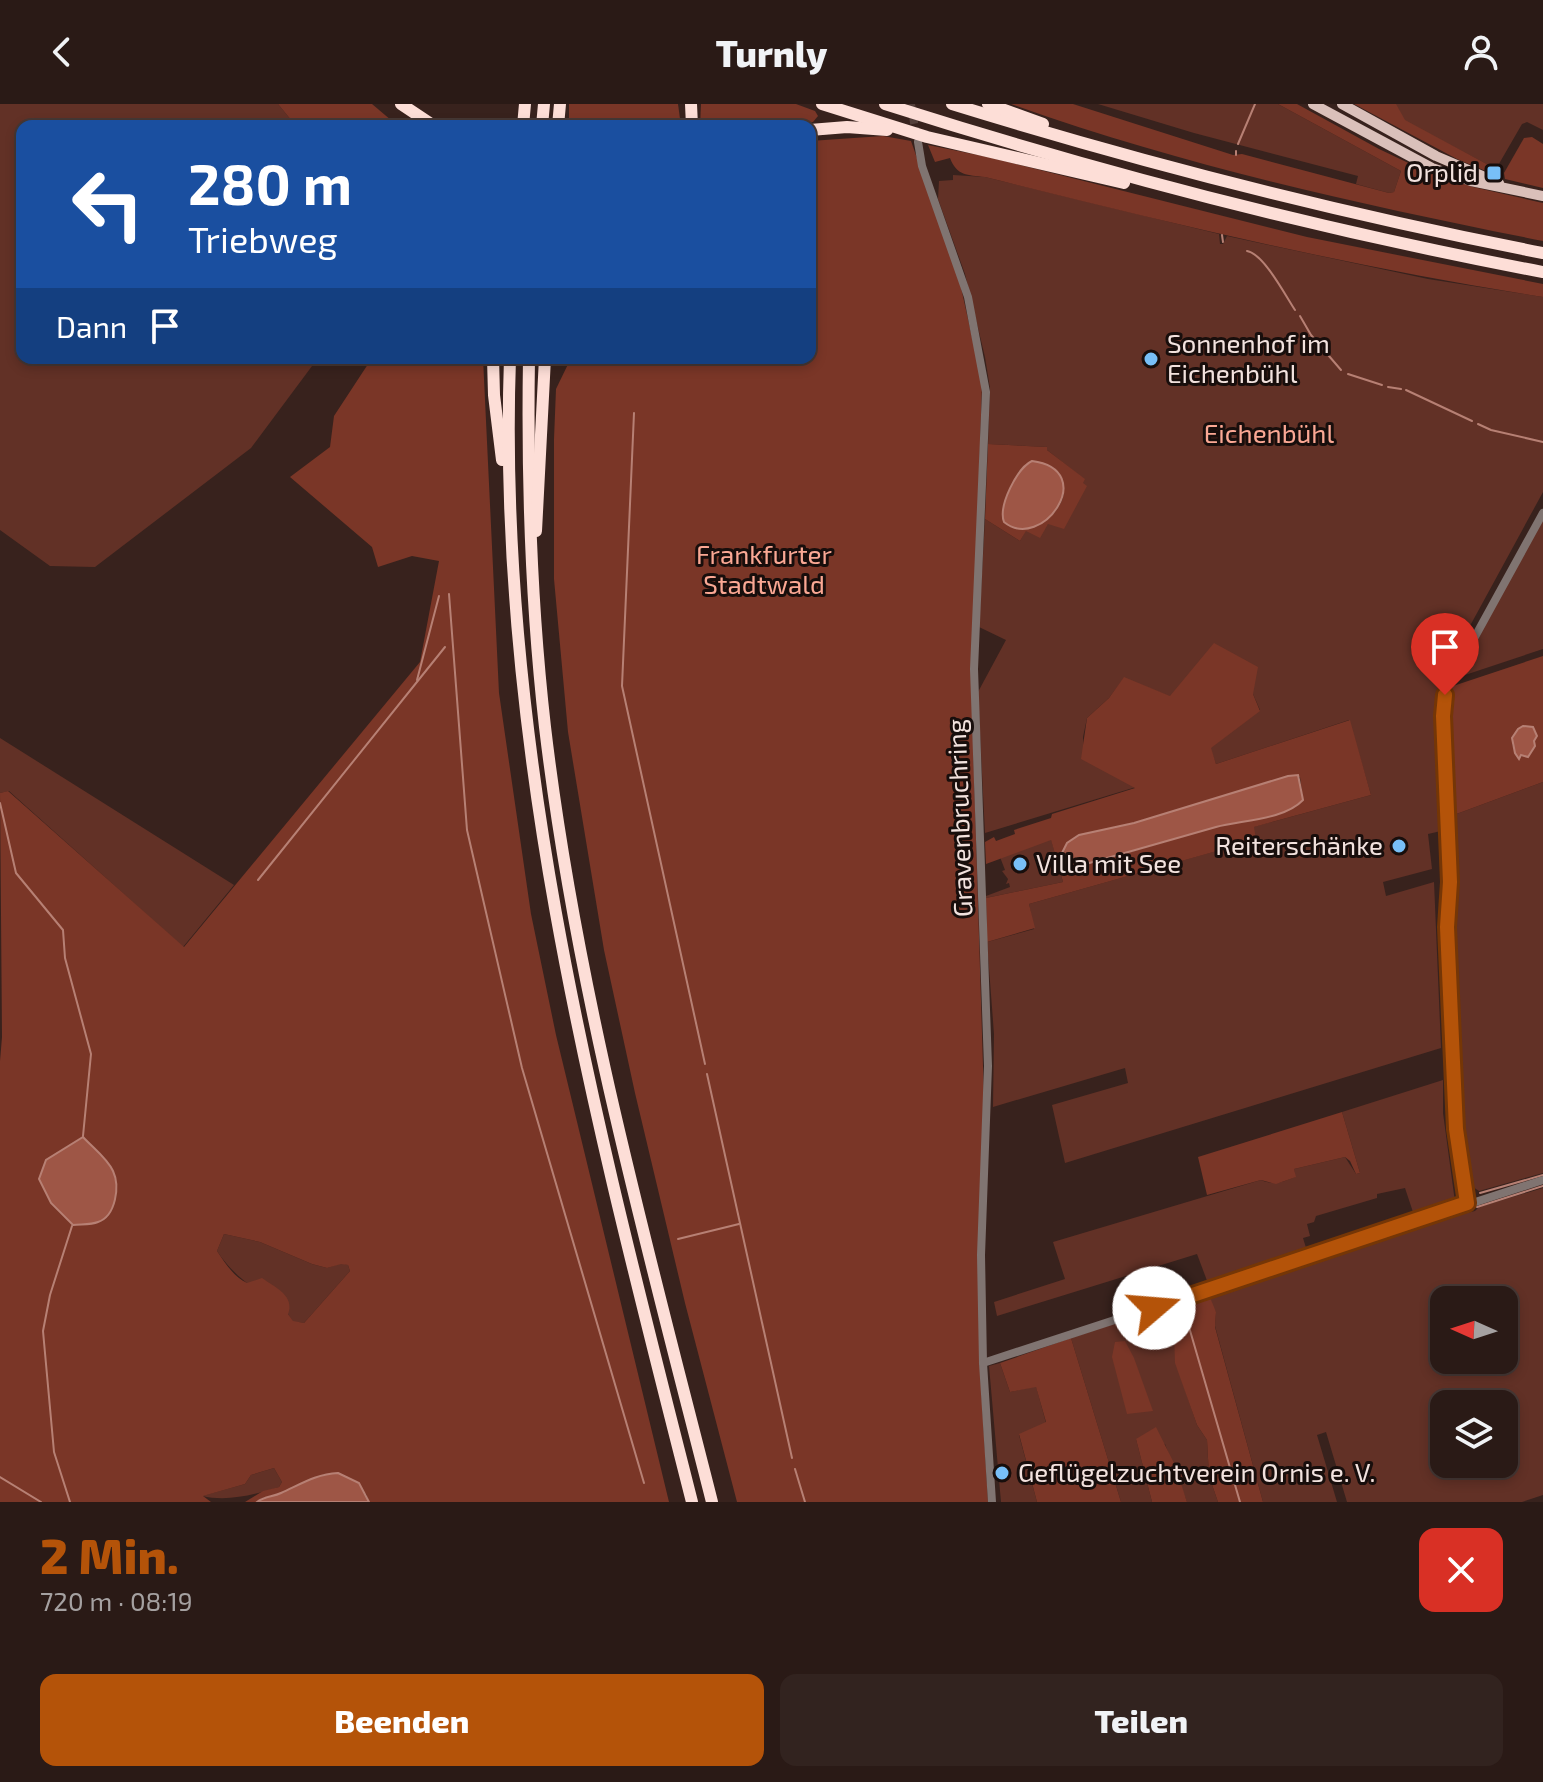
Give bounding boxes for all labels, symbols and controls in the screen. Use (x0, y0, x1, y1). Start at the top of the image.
icon: back (40, 30, 84, 74)
icon: person (1459, 30, 1503, 74)
text: Turnly (716, 31, 827, 74)
text: 280 m (188, 149, 352, 216)
icon: left (56, 152, 160, 256)
place label: Orplid (1406, 156, 1478, 187)
marker: Orplid (1485, 164, 1503, 182)
text: Triebweg (188, 217, 338, 260)
icon: arrive (143, 304, 187, 348)
text: Dann (56, 308, 127, 344)
place label: Sonnenhof im Eichenbühl (1167, 327, 1330, 388)
marker: Sonnenhof im Eichenbühl (1142, 350, 1160, 368)
park label: Eichenbühl (1204, 417, 1334, 448)
park label: Frankfurter Stadtwald (696, 538, 832, 599)
pin (1411, 613, 1479, 695)
icon: arrive (1423, 625, 1467, 669)
street label: Gravenbruchring (940, 719, 977, 918)
place label: Reiterschänke (1215, 829, 1383, 860)
marker: Reiterschänke (1390, 837, 1408, 855)
place label: Villa mit See (1036, 847, 1181, 878)
marker: Villa mit See (1011, 855, 1029, 873)
position arrow (1112, 1266, 1196, 1350)
north arrow (1430, 1286, 1518, 1374)
map controls (1430, 1286, 1518, 1478)
button: layers (1430, 1390, 1518, 1478)
place label: Geflügelzuchtverein Ornis e. V. (1018, 1456, 1375, 1487)
marker: Geflügelzuchtverein Ornis e. V. (993, 1464, 1011, 1482)
text: 2 Min. (40, 1526, 179, 1584)
button: close (1419, 1528, 1503, 1612)
text: 720 m · 08:19 (40, 1585, 193, 1616)
button: Beenden (40, 1674, 764, 1766)
button: Teilen (780, 1674, 1503, 1766)

